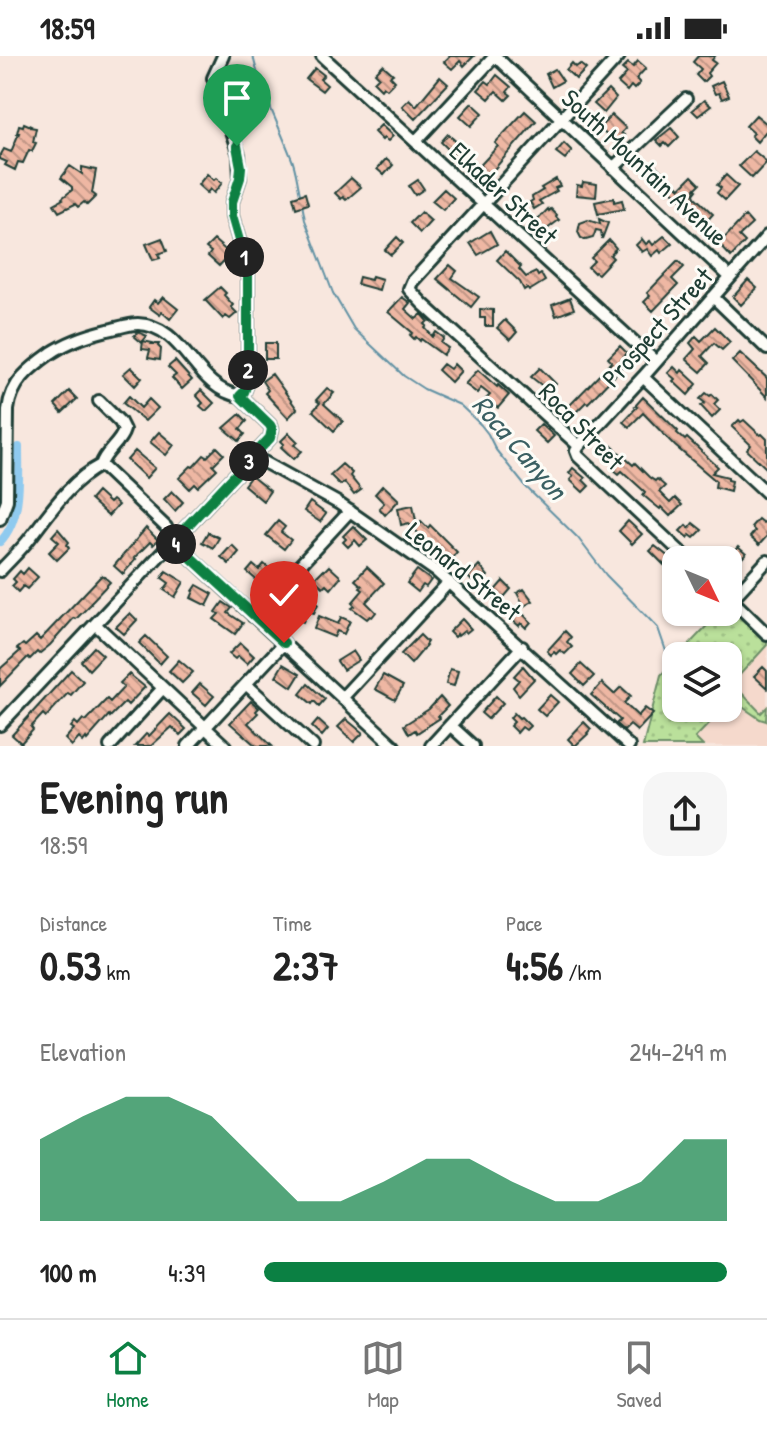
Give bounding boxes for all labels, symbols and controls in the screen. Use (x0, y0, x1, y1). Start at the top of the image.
text: 18:59 (40, 8, 95, 48)
pin (203, 64, 271, 146)
icon: arrive (215, 76, 259, 120)
street label: South Mountain Avenue (554, 81, 736, 253)
street label: Elkader Street (442, 134, 567, 253)
pin: 1 (224, 237, 264, 277)
text: 1 (240, 242, 248, 272)
street label: Prospect Street (594, 259, 721, 394)
pin: 2 (228, 350, 268, 390)
text: 2 (243, 355, 253, 385)
street label: Roca Street (532, 375, 633, 478)
water label: Roca Canyon (464, 387, 578, 509)
pin: 3 (229, 441, 269, 481)
text: 3 (244, 446, 254, 476)
street label: Leonard Street (399, 514, 530, 629)
pin: 4 (156, 524, 196, 564)
text: 4 (172, 529, 180, 559)
north arrow (662, 546, 742, 626)
map controls (662, 546, 742, 722)
pin (250, 561, 318, 643)
icon: check (262, 573, 306, 617)
button: layers (662, 642, 742, 722)
text: Evening run (40, 767, 228, 827)
button: share (643, 772, 727, 856)
text: 18:59 (40, 827, 87, 862)
text: Distance (40, 908, 107, 938)
text: Time (273, 908, 312, 938)
text: Pace (506, 908, 543, 938)
text: 0.53 (40, 938, 101, 992)
text: 2:37 (273, 938, 339, 992)
text: 4:56 (506, 938, 563, 992)
text: km (101, 957, 130, 987)
text: /km (563, 957, 602, 987)
text: Elevation (40, 1034, 126, 1069)
text: 244–249 m (629, 1034, 727, 1069)
text: 100 m (40, 1255, 96, 1290)
text: 4:39 (168, 1255, 205, 1290)
tab: Home (106, 1336, 150, 1414)
tab: Map (361, 1336, 405, 1414)
tab: Saved (616, 1336, 661, 1414)

